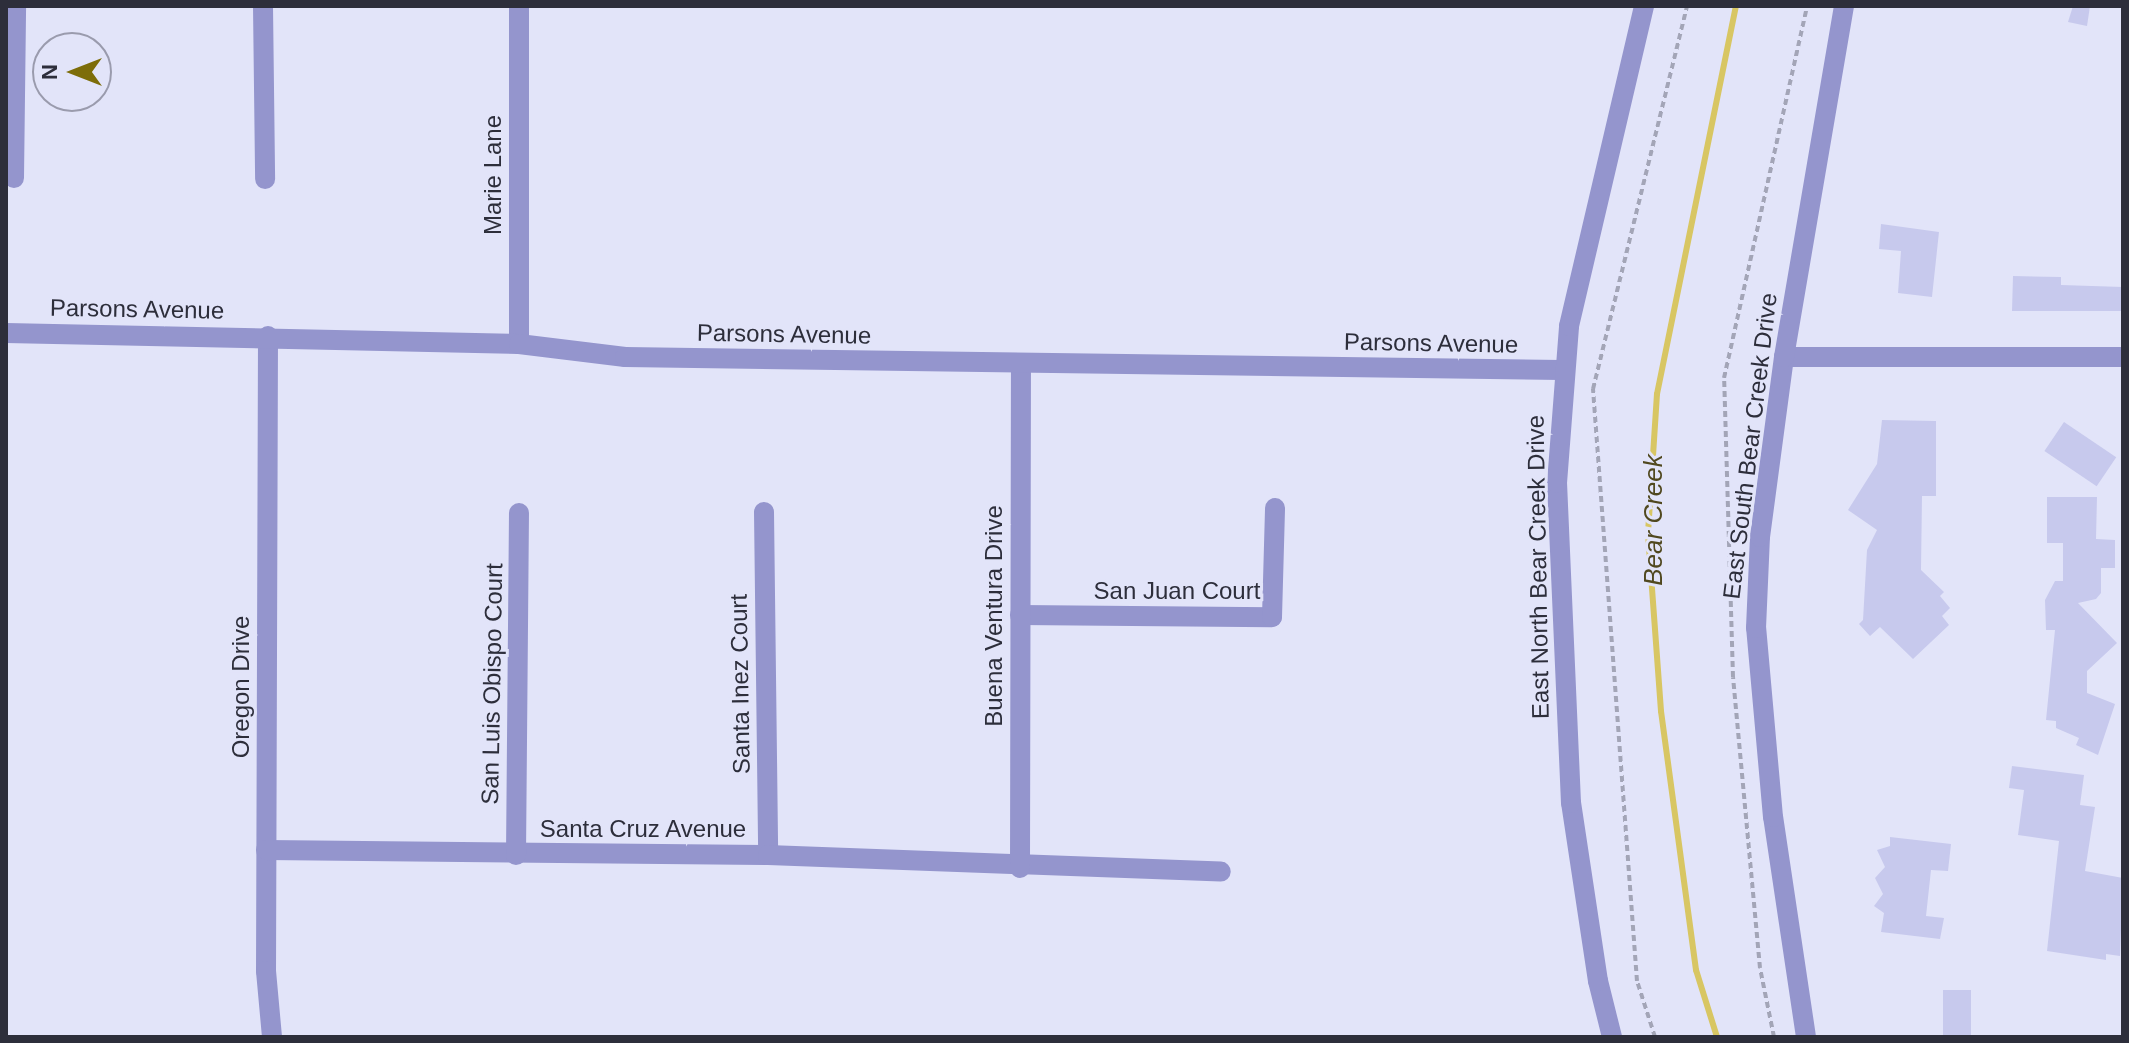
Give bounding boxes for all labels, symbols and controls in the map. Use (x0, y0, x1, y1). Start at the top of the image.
north arrow (32, 32, 112, 112)
text: N (37, 64, 62, 80)
street label: Marie Lane (479, 115, 507, 235)
street label: East South Bear Creek Drive (1717, 291, 1783, 601)
street label: Parsons Avenue (49, 293, 225, 325)
street label: Parsons Avenue (696, 318, 872, 350)
street label: Parsons Avenue (1343, 327, 1519, 359)
street label: East North Bear Creek Drive (1521, 415, 1555, 719)
water label: Bear Creek (1638, 454, 1670, 586)
street label: Buena Ventura Drive (980, 505, 1008, 727)
street label: San Luis Obispo Court (475, 563, 509, 805)
street label: San Juan Court (1094, 577, 1260, 605)
street label: Santa Inez Court (724, 594, 756, 774)
street label: Oregon Drive (227, 616, 255, 758)
street label: Santa Cruz Avenue (539, 815, 747, 843)

